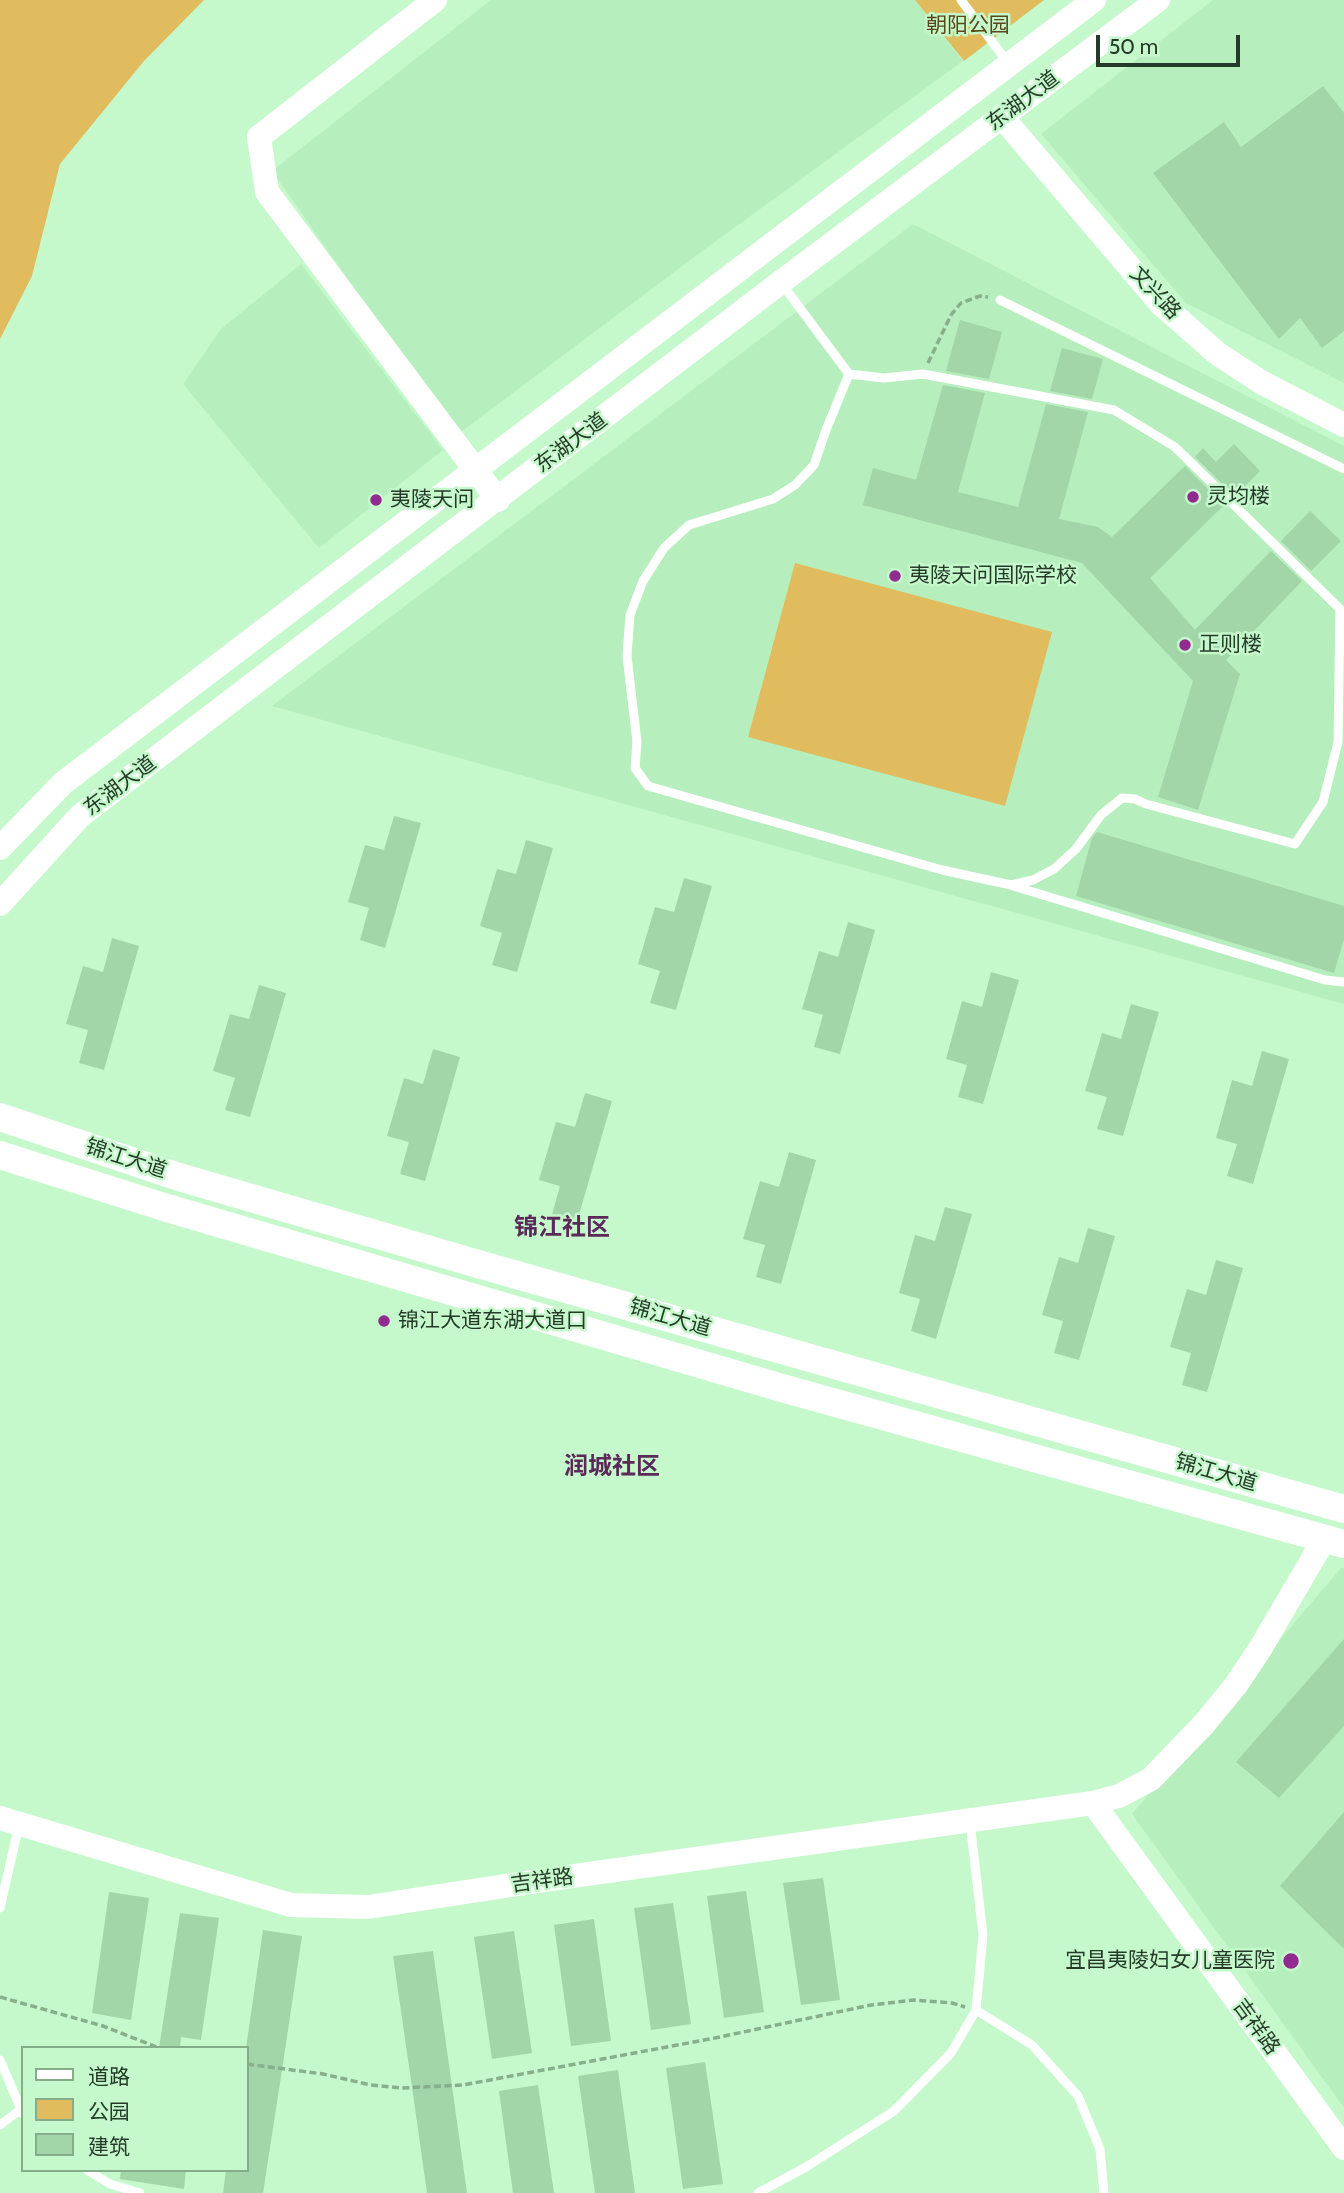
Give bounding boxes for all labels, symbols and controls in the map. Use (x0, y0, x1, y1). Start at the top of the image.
park label: 朝阳公园 (926, 13, 1010, 39)
scale bar (1099, 21, 1242, 65)
text: 50 m (1109, 34, 1158, 59)
street label: 东湖大道 (982, 66, 1064, 136)
street label: 文兴路 (1124, 261, 1186, 325)
street label: 东湖大道 (530, 408, 612, 478)
place label: 灵均楼 (1207, 484, 1270, 510)
place label: 夷陵天问 (390, 487, 474, 513)
marker: 灵均楼 (1185, 489, 1201, 505)
marker: 夷陵天问 (368, 492, 384, 508)
place label: 夷陵天问国际学校 (909, 563, 1077, 589)
marker: 夷陵天问国际学校 (887, 568, 903, 584)
place label: 正则楼 (1199, 632, 1262, 658)
marker: 正则楼 (1177, 637, 1193, 653)
street label: 东湖大道 (79, 751, 161, 821)
street label: 锦江大道 (82, 1134, 170, 1184)
district label: 锦江社区 (514, 1214, 610, 1242)
street label: 锦江大道 (626, 1294, 714, 1342)
place label: 锦江大道东湖大道口 (398, 1308, 587, 1334)
marker: 锦江大道东湖大道口 (376, 1313, 392, 1329)
street label: 锦江大道 (1172, 1449, 1260, 1497)
district label: 润城社区 (564, 1453, 660, 1481)
street label: 吉祥路 (509, 1864, 575, 1898)
place label: 宜昌夷陵妇女儿童医院 (1065, 1948, 1275, 1974)
marker: 宜昌夷陵妇女儿童医院 (1281, 1951, 1301, 1971)
street label: 吉祥路 (1227, 1994, 1285, 2060)
legend (21, 2046, 248, 2172)
text: 道路 (88, 2064, 130, 2089)
text: 公园 (88, 2099, 130, 2124)
text: 建筑 (88, 2134, 130, 2159)

